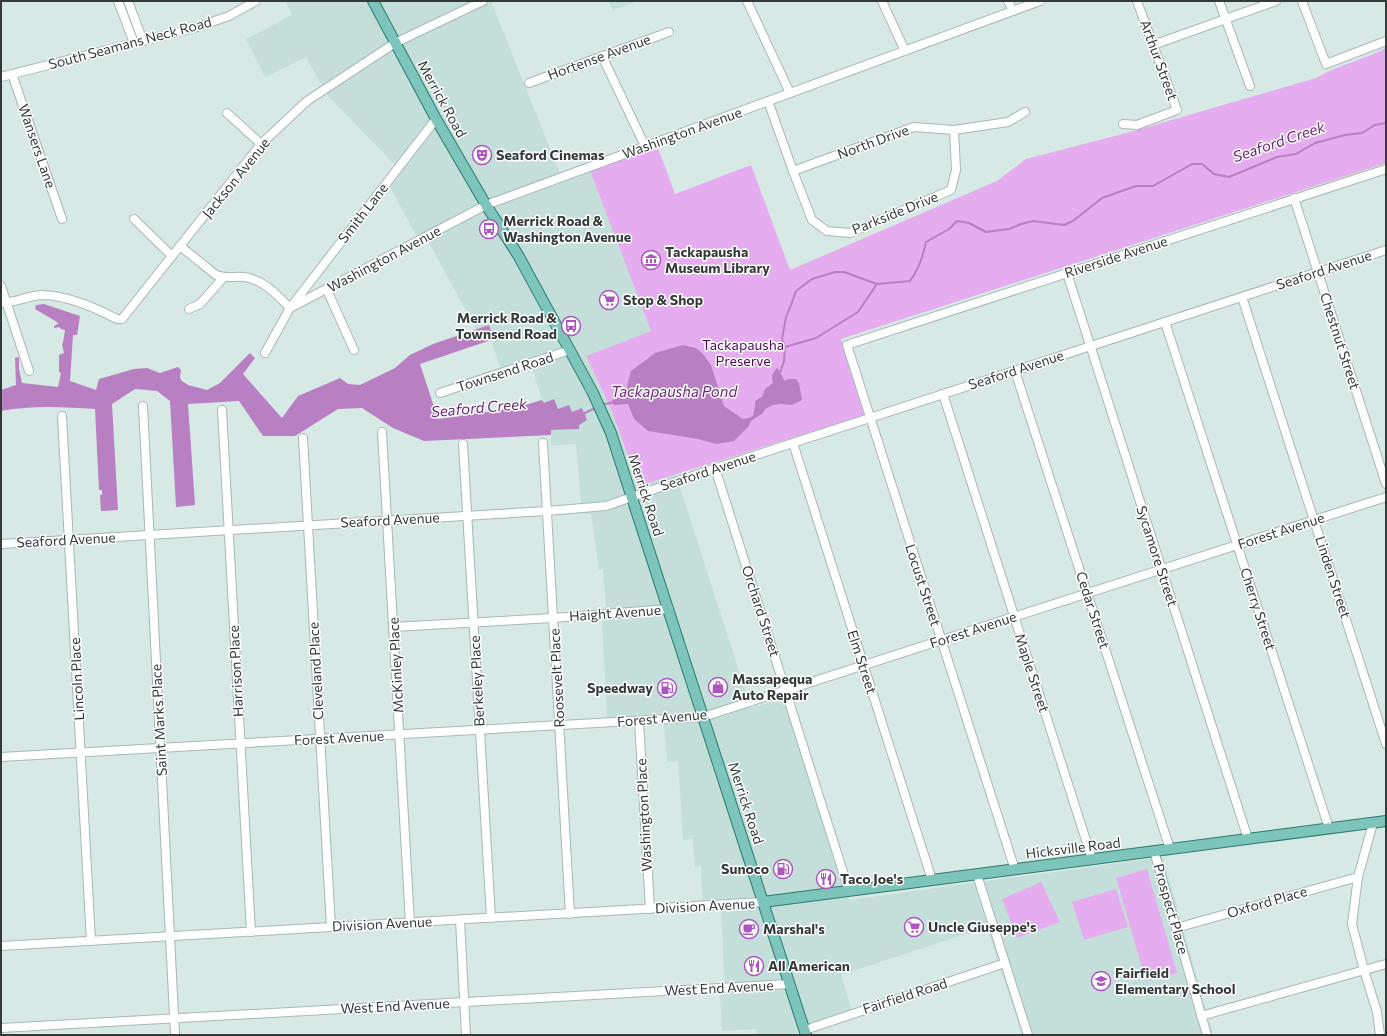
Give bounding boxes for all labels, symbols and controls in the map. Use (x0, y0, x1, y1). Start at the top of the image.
street label: South Seamans Neck Road (46, 13, 213, 72)
street label: Arthur Street (1137, 17, 1182, 103)
street label: Hortense Avenue (545, 30, 653, 83)
street label: Merrick Road (414, 57, 471, 140)
street label: Wansers Lane (15, 102, 60, 190)
street label: Washington Avenue (620, 103, 744, 162)
water label: Seaford Creek (1230, 117, 1328, 165)
street label: North Drive (835, 121, 911, 162)
street label: Jackson Avenue (198, 134, 273, 221)
theatre icon: Seaford Cinemas (471, 144, 493, 166)
place label: Seaford Cinemas (496, 146, 605, 163)
street label: Smith Lane (334, 179, 391, 246)
street label: Parkside Drive (849, 188, 940, 238)
place label: Merrick Road & Washington Avenue (503, 212, 631, 245)
bus stop icon: Merrick Road & Washington Avenue (478, 218, 500, 240)
street label: Washington Avenue (324, 222, 443, 296)
street label: Riverside Avenue (1062, 232, 1170, 281)
place label: Tackapausha Museum Library (665, 243, 770, 276)
street label: Seaford Avenue (1274, 246, 1374, 293)
museum icon: Tackapausha Museum Library (640, 249, 662, 271)
supermarket icon: Stop & Shop (598, 289, 620, 311)
street label: Chestnut Street (1317, 290, 1364, 392)
place label: Stop & Shop (623, 291, 703, 308)
place label: Merrick Road & Townsend Road (455, 309, 557, 342)
bus stop icon: Merrick Road & Townsend Road (560, 315, 582, 337)
park label: Tackapausha Preserve (702, 336, 784, 369)
street label: Seaford Avenue (966, 346, 1066, 393)
street label: Townsend Road (454, 348, 555, 395)
water label: Tackapausha Pond (611, 382, 738, 400)
water label: Seaford Creek (430, 394, 529, 420)
street label: Seaford Avenue (658, 447, 758, 494)
street label: Merrick Road (625, 452, 668, 538)
street label: Sycamore Street (1133, 503, 1182, 609)
street label: Seaford Avenue (340, 508, 440, 531)
street label: Forest Avenue (1235, 508, 1326, 553)
street label: Seaford Avenue (16, 528, 116, 551)
street label: Linden Street (1312, 534, 1355, 620)
street label: Locust Street (902, 542, 945, 628)
street label: Orchard Street (739, 563, 784, 659)
street label: Cherry Street (1237, 565, 1280, 652)
street label: Cedar Street (1073, 569, 1114, 651)
street label: Haight Avenue (568, 601, 662, 624)
street label: Forest Avenue (927, 607, 1018, 652)
street label: McKinley Place (385, 617, 407, 713)
street label: Cleveland Place (304, 621, 327, 721)
street label: Harrison Place (225, 625, 246, 717)
street label: Roosevelt Place (545, 628, 568, 728)
street label: Elm Street (844, 628, 881, 696)
street label: Maple Street (1012, 631, 1053, 715)
street label: Berkeley Place (466, 635, 487, 727)
street label: Lincoln Place (66, 637, 87, 721)
street label: Saint Marks Place (147, 663, 170, 777)
place label: Massapequa Auto Repair (732, 670, 812, 703)
shop icon: Massapequa Auto Repair (707, 676, 729, 698)
fuel station icon: Speedway (656, 677, 678, 699)
place label: Speedway (587, 679, 653, 696)
street label: Forest Avenue (616, 705, 708, 730)
street label: Forest Avenue (293, 727, 384, 748)
street label: Washington Place (632, 758, 655, 872)
street label: Merrick Road (725, 760, 768, 846)
street label: Hicksville Road (1025, 833, 1121, 862)
fuel station icon: Sunoco (772, 858, 794, 880)
place label: Sunoco (721, 860, 769, 877)
street label: Prospect Place (1150, 861, 1193, 956)
restaurant icon: Taco Joe's (815, 868, 837, 890)
place label: Taco Joe's (840, 870, 904, 887)
street label: Oxford Place (1225, 882, 1309, 921)
street label: Division Avenue (654, 894, 756, 917)
street label: Division Avenue (331, 912, 433, 935)
supermarket icon: Uncle Giuseppe's (903, 916, 925, 938)
cafe icon: Marshal's (738, 918, 760, 940)
place label: Uncle Giuseppe's (928, 918, 1037, 935)
place label: Marshal's (763, 920, 825, 937)
restaurant icon: All American (743, 955, 765, 977)
place label: All American (768, 957, 850, 974)
place label: Fairfield Elementary School (1115, 964, 1235, 997)
school or university icon: Fairfield Elementary School (1090, 970, 1112, 992)
street label: Fairfield Road (860, 974, 949, 1017)
street label: West End Avenue (664, 976, 774, 999)
street label: West End Avenue (340, 994, 450, 1017)

